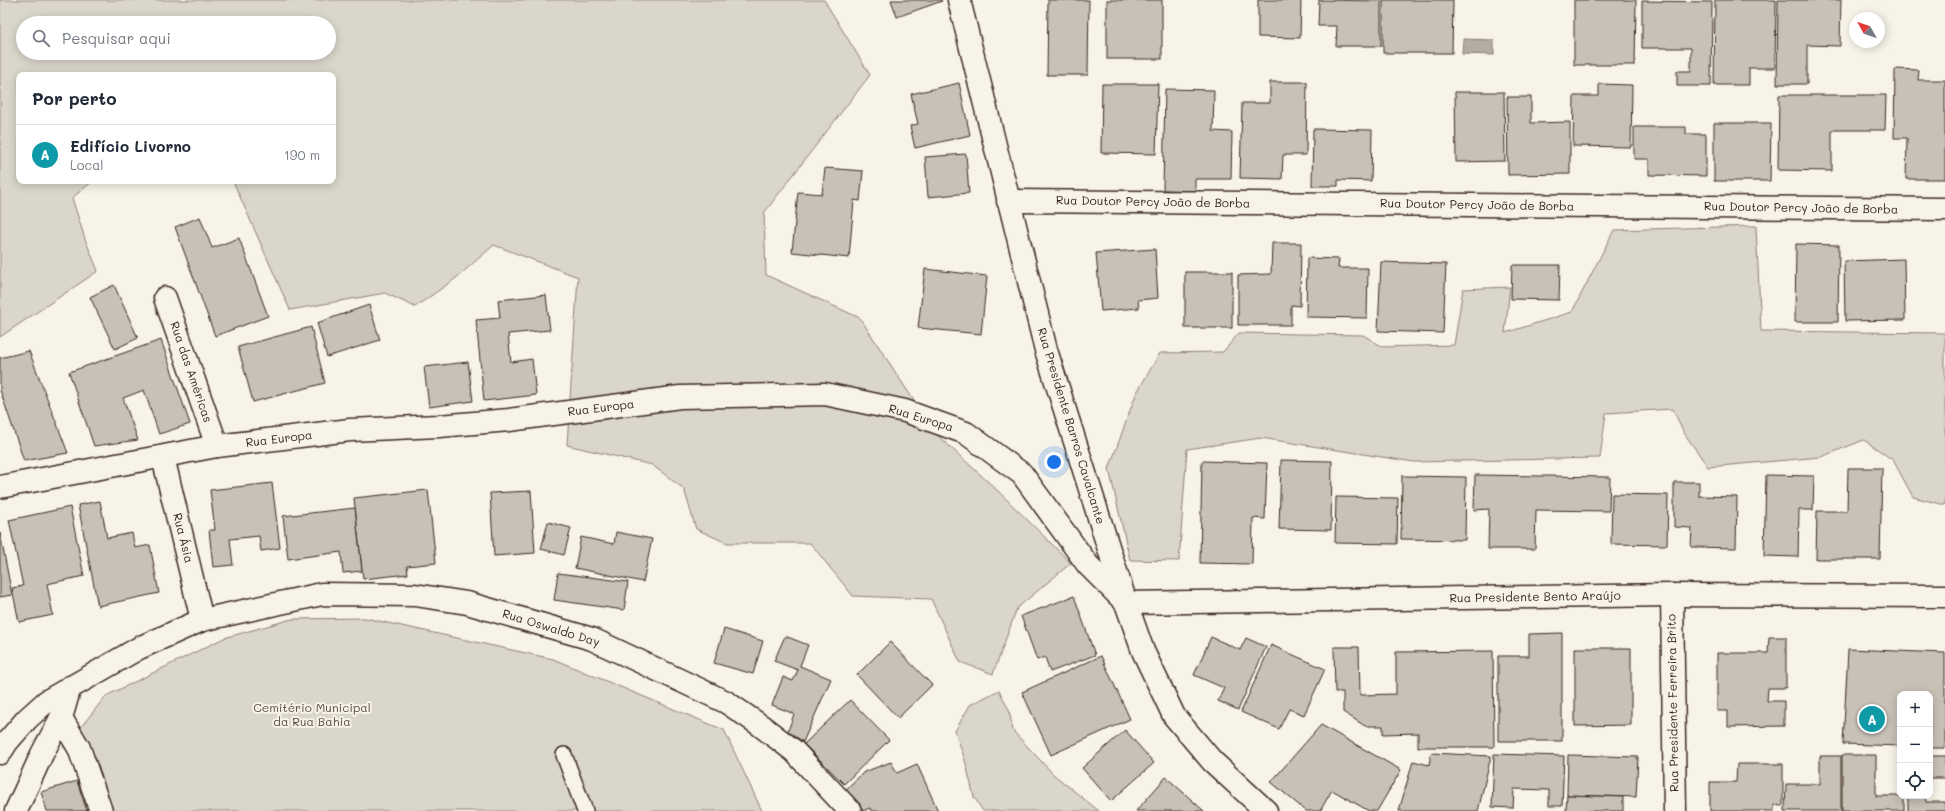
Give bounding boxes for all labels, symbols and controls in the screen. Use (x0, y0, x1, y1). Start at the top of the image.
north arrow (1849, 12, 1885, 48)
search box (16, 16, 336, 60)
icon: search (30, 27, 52, 49)
text: Pesquisar aqui (62, 28, 171, 48)
text: Por perto (32, 87, 116, 109)
text: Edifício Livorno (70, 136, 191, 156)
text: A (40, 146, 50, 163)
text: 190 m (284, 146, 320, 163)
text: Local (70, 156, 104, 173)
street label: Rua Doutor Percy João de Borba (1056, 191, 1250, 211)
street label: Rua Doutor Percy João de Borba (1380, 194, 1574, 214)
street label: Rua Doutor Percy João de Borba (1704, 197, 1898, 217)
street label: Rua das Américas (167, 319, 217, 424)
street label: Rua Presidente Barros Cavalcante (1034, 326, 1110, 526)
street label: Rua Europa (567, 395, 635, 419)
street label: Rua Europa (887, 400, 956, 434)
street label: Rua Europa (245, 426, 313, 450)
your location (1044, 452, 1064, 472)
street label: Rua Ásia (170, 511, 198, 564)
street label: Rua Presidente Bento Araújo (1449, 587, 1621, 605)
street label: Rua Oswaldo Day (501, 605, 602, 649)
street label: Rua Presidente Ferreira Brito (1662, 614, 1682, 792)
map controls (1897, 691, 1933, 799)
button: + (1897, 691, 1933, 727)
park label: Cemitério Municipal da Rua Bahia (253, 699, 371, 729)
pin: A (1859, 704, 1885, 734)
button: − (1897, 727, 1933, 763)
button: locate (1897, 763, 1933, 799)

